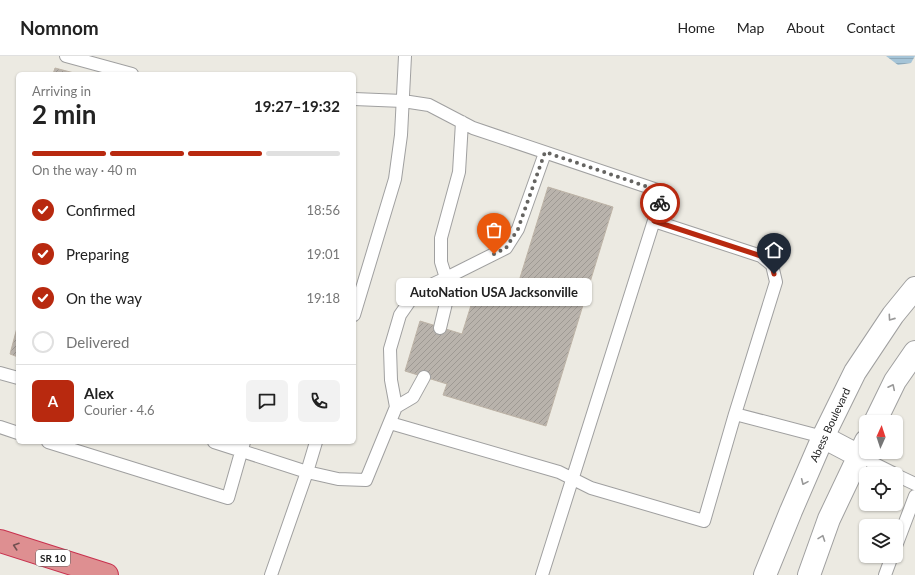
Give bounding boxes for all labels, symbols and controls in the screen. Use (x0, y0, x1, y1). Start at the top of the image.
text: Nomnom (20, 16, 99, 39)
text: Home (677, 19, 715, 36)
text: Map (737, 19, 764, 36)
text: About (786, 19, 824, 36)
text: Contact (846, 19, 895, 36)
text: Arriving in (32, 83, 91, 99)
text: 19:27–19:32 (254, 97, 340, 115)
text: 2 min (32, 98, 96, 130)
text: On the way · 40 m (32, 162, 137, 178)
courier (640, 183, 680, 223)
icon: bike (649, 192, 671, 214)
icon: check (32, 199, 54, 221)
text: Confirmed (66, 201, 135, 219)
text: 18:56 (307, 202, 340, 218)
pin (477, 213, 511, 254)
icon: bag (483, 219, 505, 241)
pin (757, 233, 791, 274)
icon: home (763, 239, 785, 261)
icon: check (32, 243, 54, 265)
text: Preparing (66, 245, 129, 263)
text: 19:01 (307, 246, 340, 262)
callout: AutoNation USA Jacksonville (396, 278, 592, 306)
text: AutoNation USA Jacksonville (410, 284, 578, 300)
icon: check (32, 287, 54, 309)
text: On the way (66, 289, 142, 307)
text: 19:18 (307, 290, 340, 306)
one-way arrow (889, 314, 896, 321)
text: Delivered (66, 333, 129, 351)
button: chat (246, 380, 288, 422)
button: phone (298, 380, 340, 422)
one-way arrow (887, 383, 895, 391)
text: Alex (84, 384, 114, 402)
street label: Abess Boulevard (807, 386, 852, 464)
text: A (48, 392, 58, 410)
text: Courier · 4.6 (84, 402, 155, 418)
north arrow (859, 415, 903, 459)
map controls (859, 415, 903, 563)
button: locate (859, 467, 903, 511)
one-way arrow (800, 478, 808, 485)
button: layers (859, 519, 903, 563)
one-way arrow (818, 535, 826, 542)
one-way arrow (13, 542, 20, 551)
road number: SR 10 (36, 550, 70, 566)

